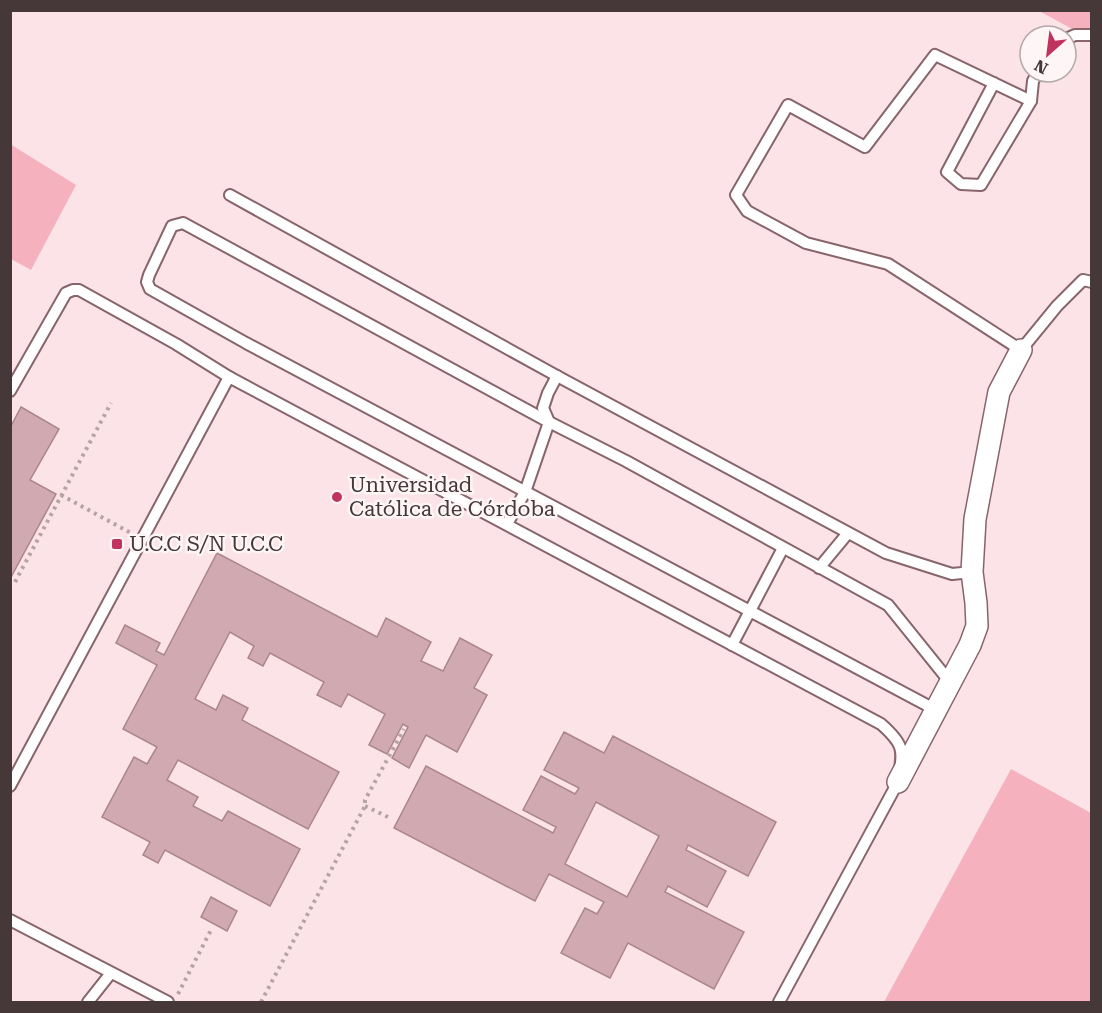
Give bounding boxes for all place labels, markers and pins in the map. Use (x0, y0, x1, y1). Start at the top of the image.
place label: Universidad Católica de Córdoba (349, 473, 556, 521)
marker: Universidad Católica de Córdoba (330, 490, 344, 504)
place label: U.C.C S/N U.C.C (129, 532, 283, 556)
marker: U.C.C S/N U.C.C (110, 537, 124, 551)

